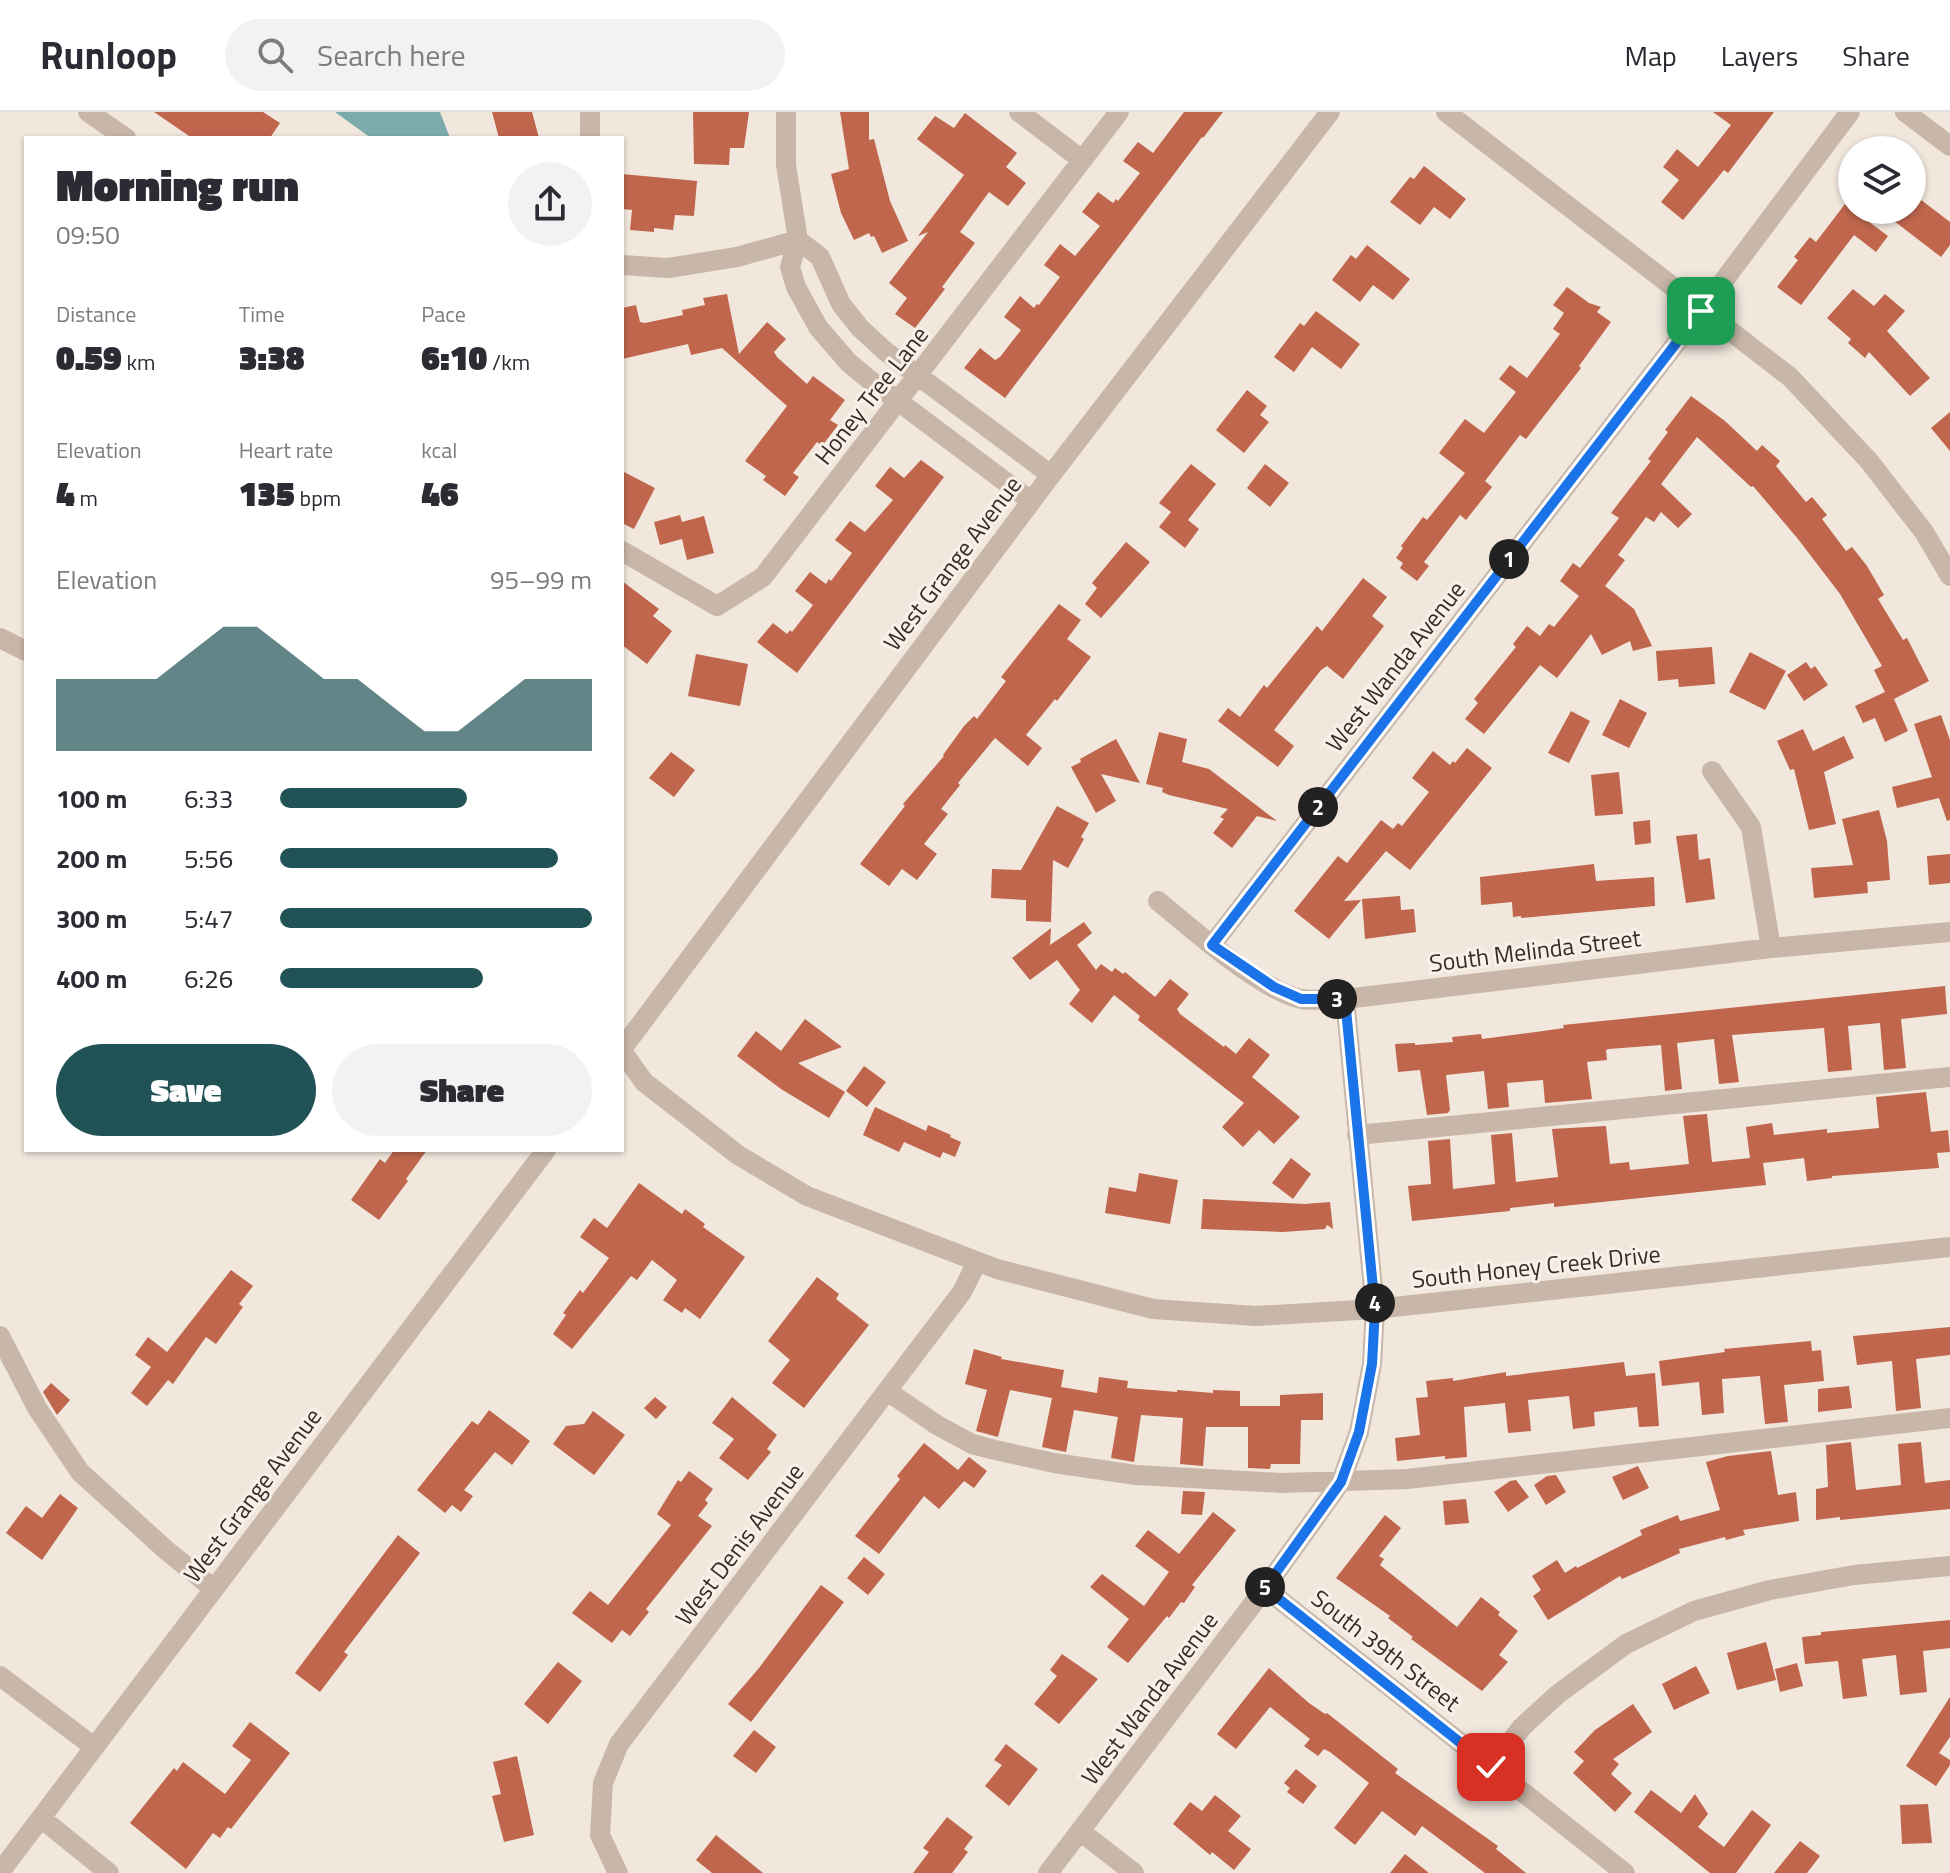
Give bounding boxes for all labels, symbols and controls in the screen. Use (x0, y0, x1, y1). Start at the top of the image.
search box (225, 19, 785, 91)
text: Runloop (40, 26, 177, 84)
text: Search here (317, 32, 466, 78)
icon: search (253, 33, 297, 77)
text: Map (1624, 34, 1677, 77)
text: Layers (1721, 34, 1798, 77)
text: Share (1842, 34, 1910, 77)
map controls (1838, 136, 1926, 224)
button: layers (1838, 136, 1926, 224)
text: Morning run (56, 151, 299, 218)
button: share (508, 162, 592, 246)
text: 09:50 (56, 215, 120, 254)
pin (1667, 277, 1735, 345)
icon: arrive (1679, 289, 1723, 333)
text: Distance (56, 297, 136, 331)
text: Time (239, 297, 285, 331)
text: Pace (421, 297, 466, 331)
street label: Honey Tree Lane (805, 318, 937, 472)
text: 0.59 (56, 331, 122, 383)
text: 3:38 (239, 331, 305, 383)
text: 6:10 (421, 331, 487, 383)
text: km (122, 345, 155, 379)
text: /km (487, 345, 530, 379)
text: Elevation (56, 433, 142, 467)
text: Heart rate (239, 433, 333, 467)
text: kcal (421, 433, 457, 467)
text: 4 (56, 467, 75, 519)
text: 135 (239, 467, 295, 519)
text: 46 (421, 467, 459, 519)
street label: West Grange Avenue (874, 468, 1030, 658)
text: m (75, 481, 98, 515)
text: bpm (295, 481, 341, 515)
pin: 1 (1489, 539, 1529, 579)
text: 1 (1503, 542, 1515, 576)
text: Elevation (56, 560, 157, 599)
text: 95–99 m (490, 560, 592, 599)
street label: West Wanda Avenue (1317, 573, 1473, 759)
text: 100 m (56, 779, 127, 818)
text: 6:33 (184, 779, 233, 818)
pin: 2 (1298, 787, 1338, 827)
text: 2 (1312, 790, 1324, 824)
text: 200 m (56, 839, 127, 878)
text: 5:56 (184, 839, 233, 878)
text: 300 m (56, 899, 127, 938)
text: 5:47 (184, 899, 233, 938)
street label: South Melinda Street (1427, 919, 1643, 981)
text: 400 m (56, 959, 127, 998)
text: 6:26 (184, 959, 233, 998)
pin: 3 (1317, 979, 1357, 1019)
text: 3 (1331, 982, 1343, 1016)
button: Save (56, 1044, 316, 1136)
button: Share (332, 1044, 592, 1136)
street label: South Honey Creek Drive (1410, 1235, 1662, 1297)
pin: 4 (1355, 1283, 1395, 1323)
text: 4 (1369, 1286, 1381, 1320)
street label: West Grange Avenue (174, 1400, 330, 1590)
street label: West Denis Avenue (666, 1455, 812, 1633)
pin: 5 (1245, 1567, 1285, 1607)
text: 5 (1259, 1570, 1271, 1604)
street label: South 39th Street (1304, 1580, 1469, 1720)
street label: West Wanda Avenue (1072, 1604, 1226, 1792)
pin (1457, 1733, 1525, 1801)
icon: check (1469, 1745, 1513, 1789)

